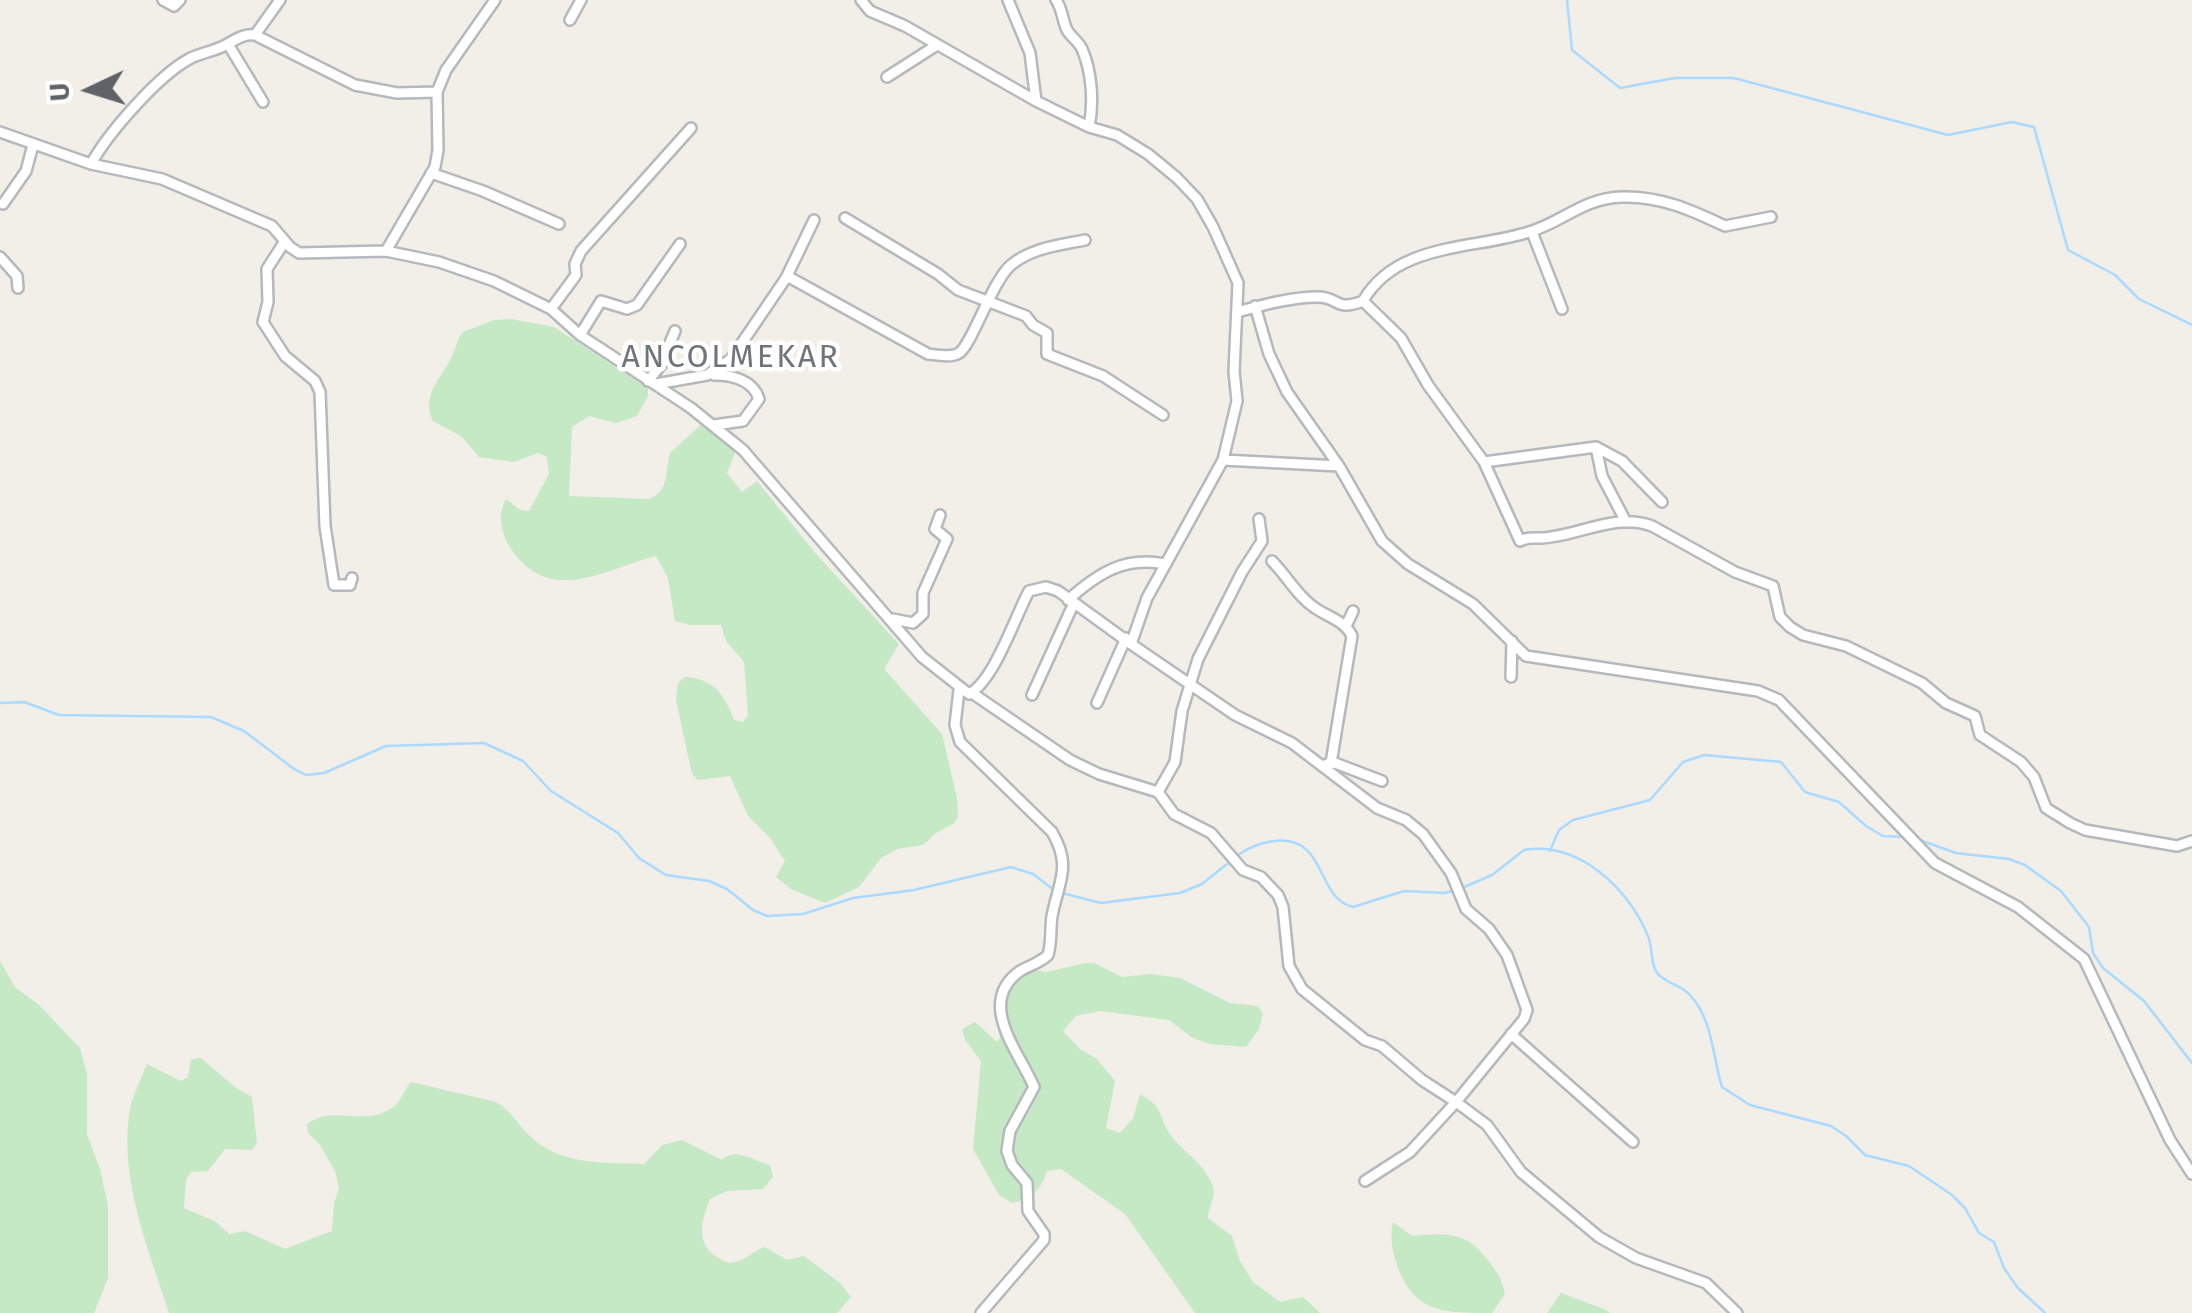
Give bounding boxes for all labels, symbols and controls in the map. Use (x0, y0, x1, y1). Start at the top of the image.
north arrow (40, 40, 140, 140)
text: U (42, 82, 77, 102)
district label: ANCOLMEKAR (622, 339, 840, 377)

